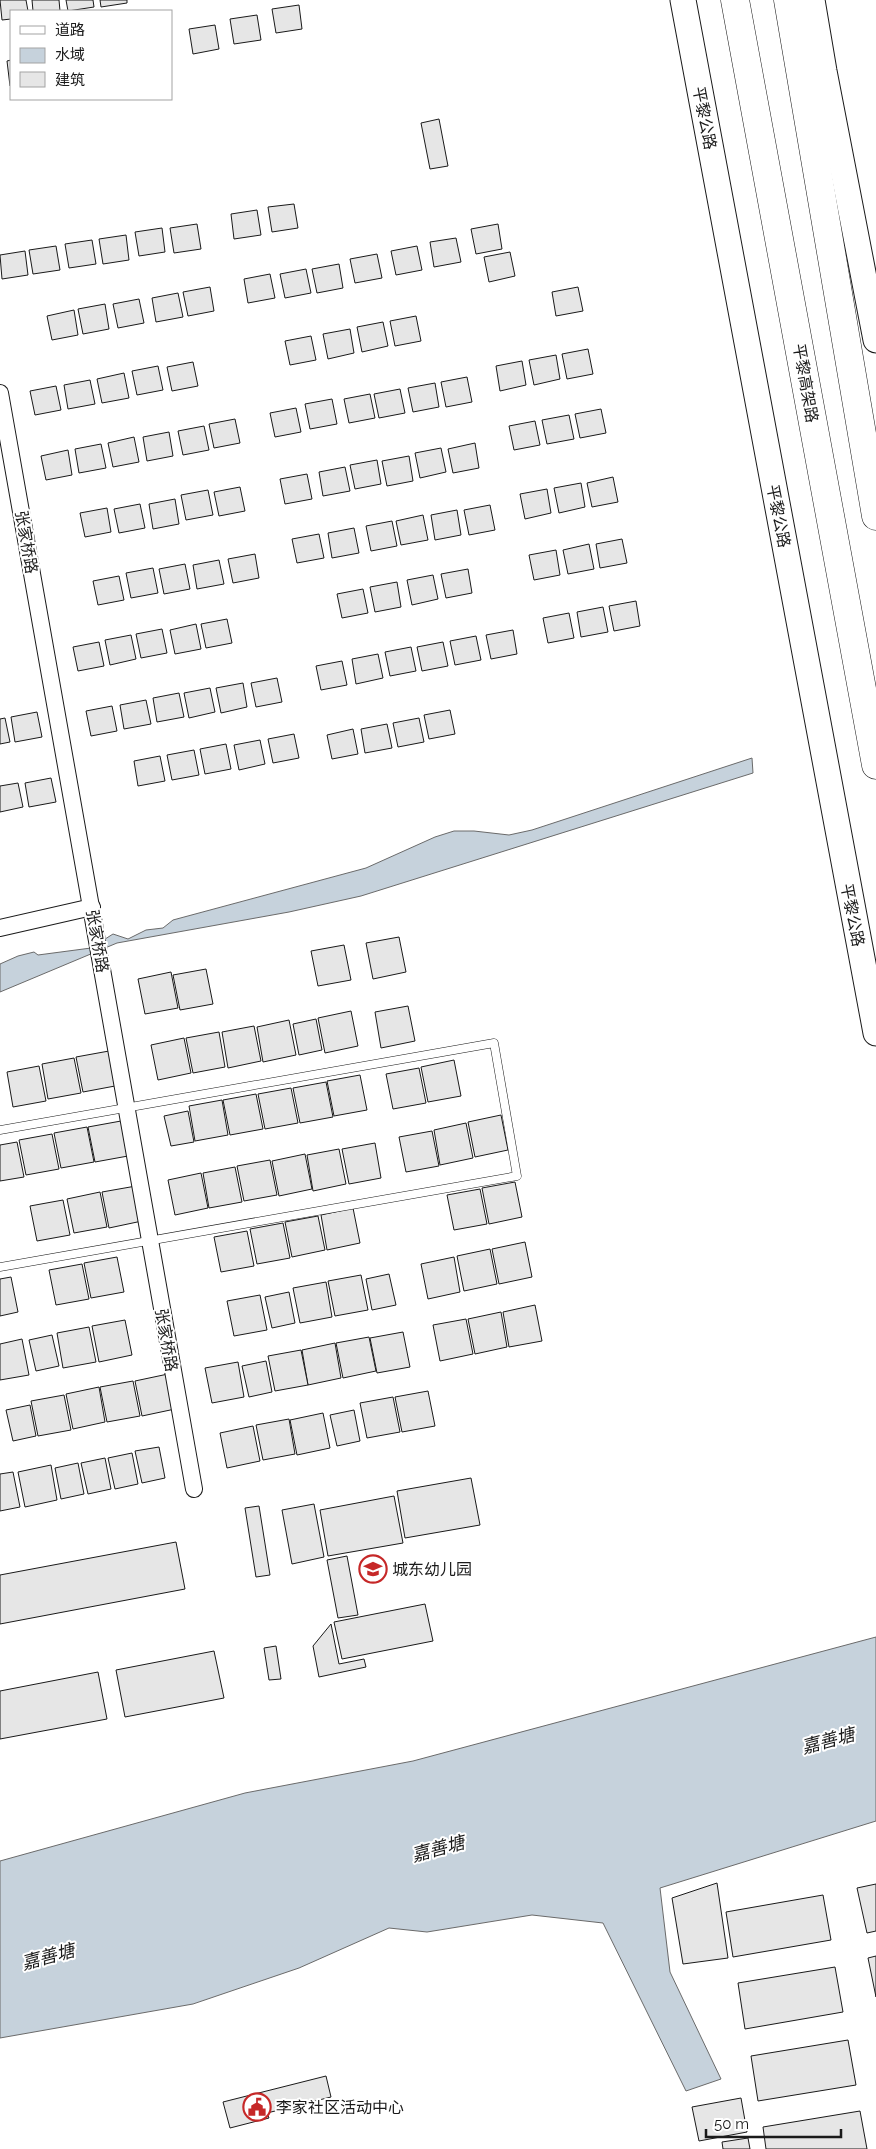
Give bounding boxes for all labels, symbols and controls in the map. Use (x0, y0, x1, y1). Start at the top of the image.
legend (10, 10, 172, 100)
text: 道路 (55, 21, 85, 39)
text: 水域 (55, 46, 85, 64)
text: 建筑 (55, 71, 85, 89)
street label: 平黎公路 (689, 85, 720, 151)
street label: 平黎高架路 (789, 342, 822, 424)
street label: 平黎公路 (763, 483, 794, 549)
street label: 张家桥路 (12, 509, 41, 575)
street label: 平黎公路 (837, 882, 868, 948)
street label: 张家桥路 (83, 908, 112, 974)
street label: 张家桥路 (152, 1307, 181, 1373)
school or university icon: 城东幼儿园 (358, 1554, 388, 1584)
place label: 城东幼儿园 (392, 1560, 472, 1579)
water label: 嘉善塘 (799, 1723, 860, 1758)
water label: 嘉善塘 (409, 1831, 470, 1866)
water label: 嘉善塘 (19, 1939, 80, 1974)
public building icon: 李家社区活动中心 (242, 2092, 272, 2122)
place label: 李家社区活动中心 (276, 2098, 404, 2117)
scale bar (706, 2106, 841, 2138)
text: 50 m (714, 2115, 749, 2133)

